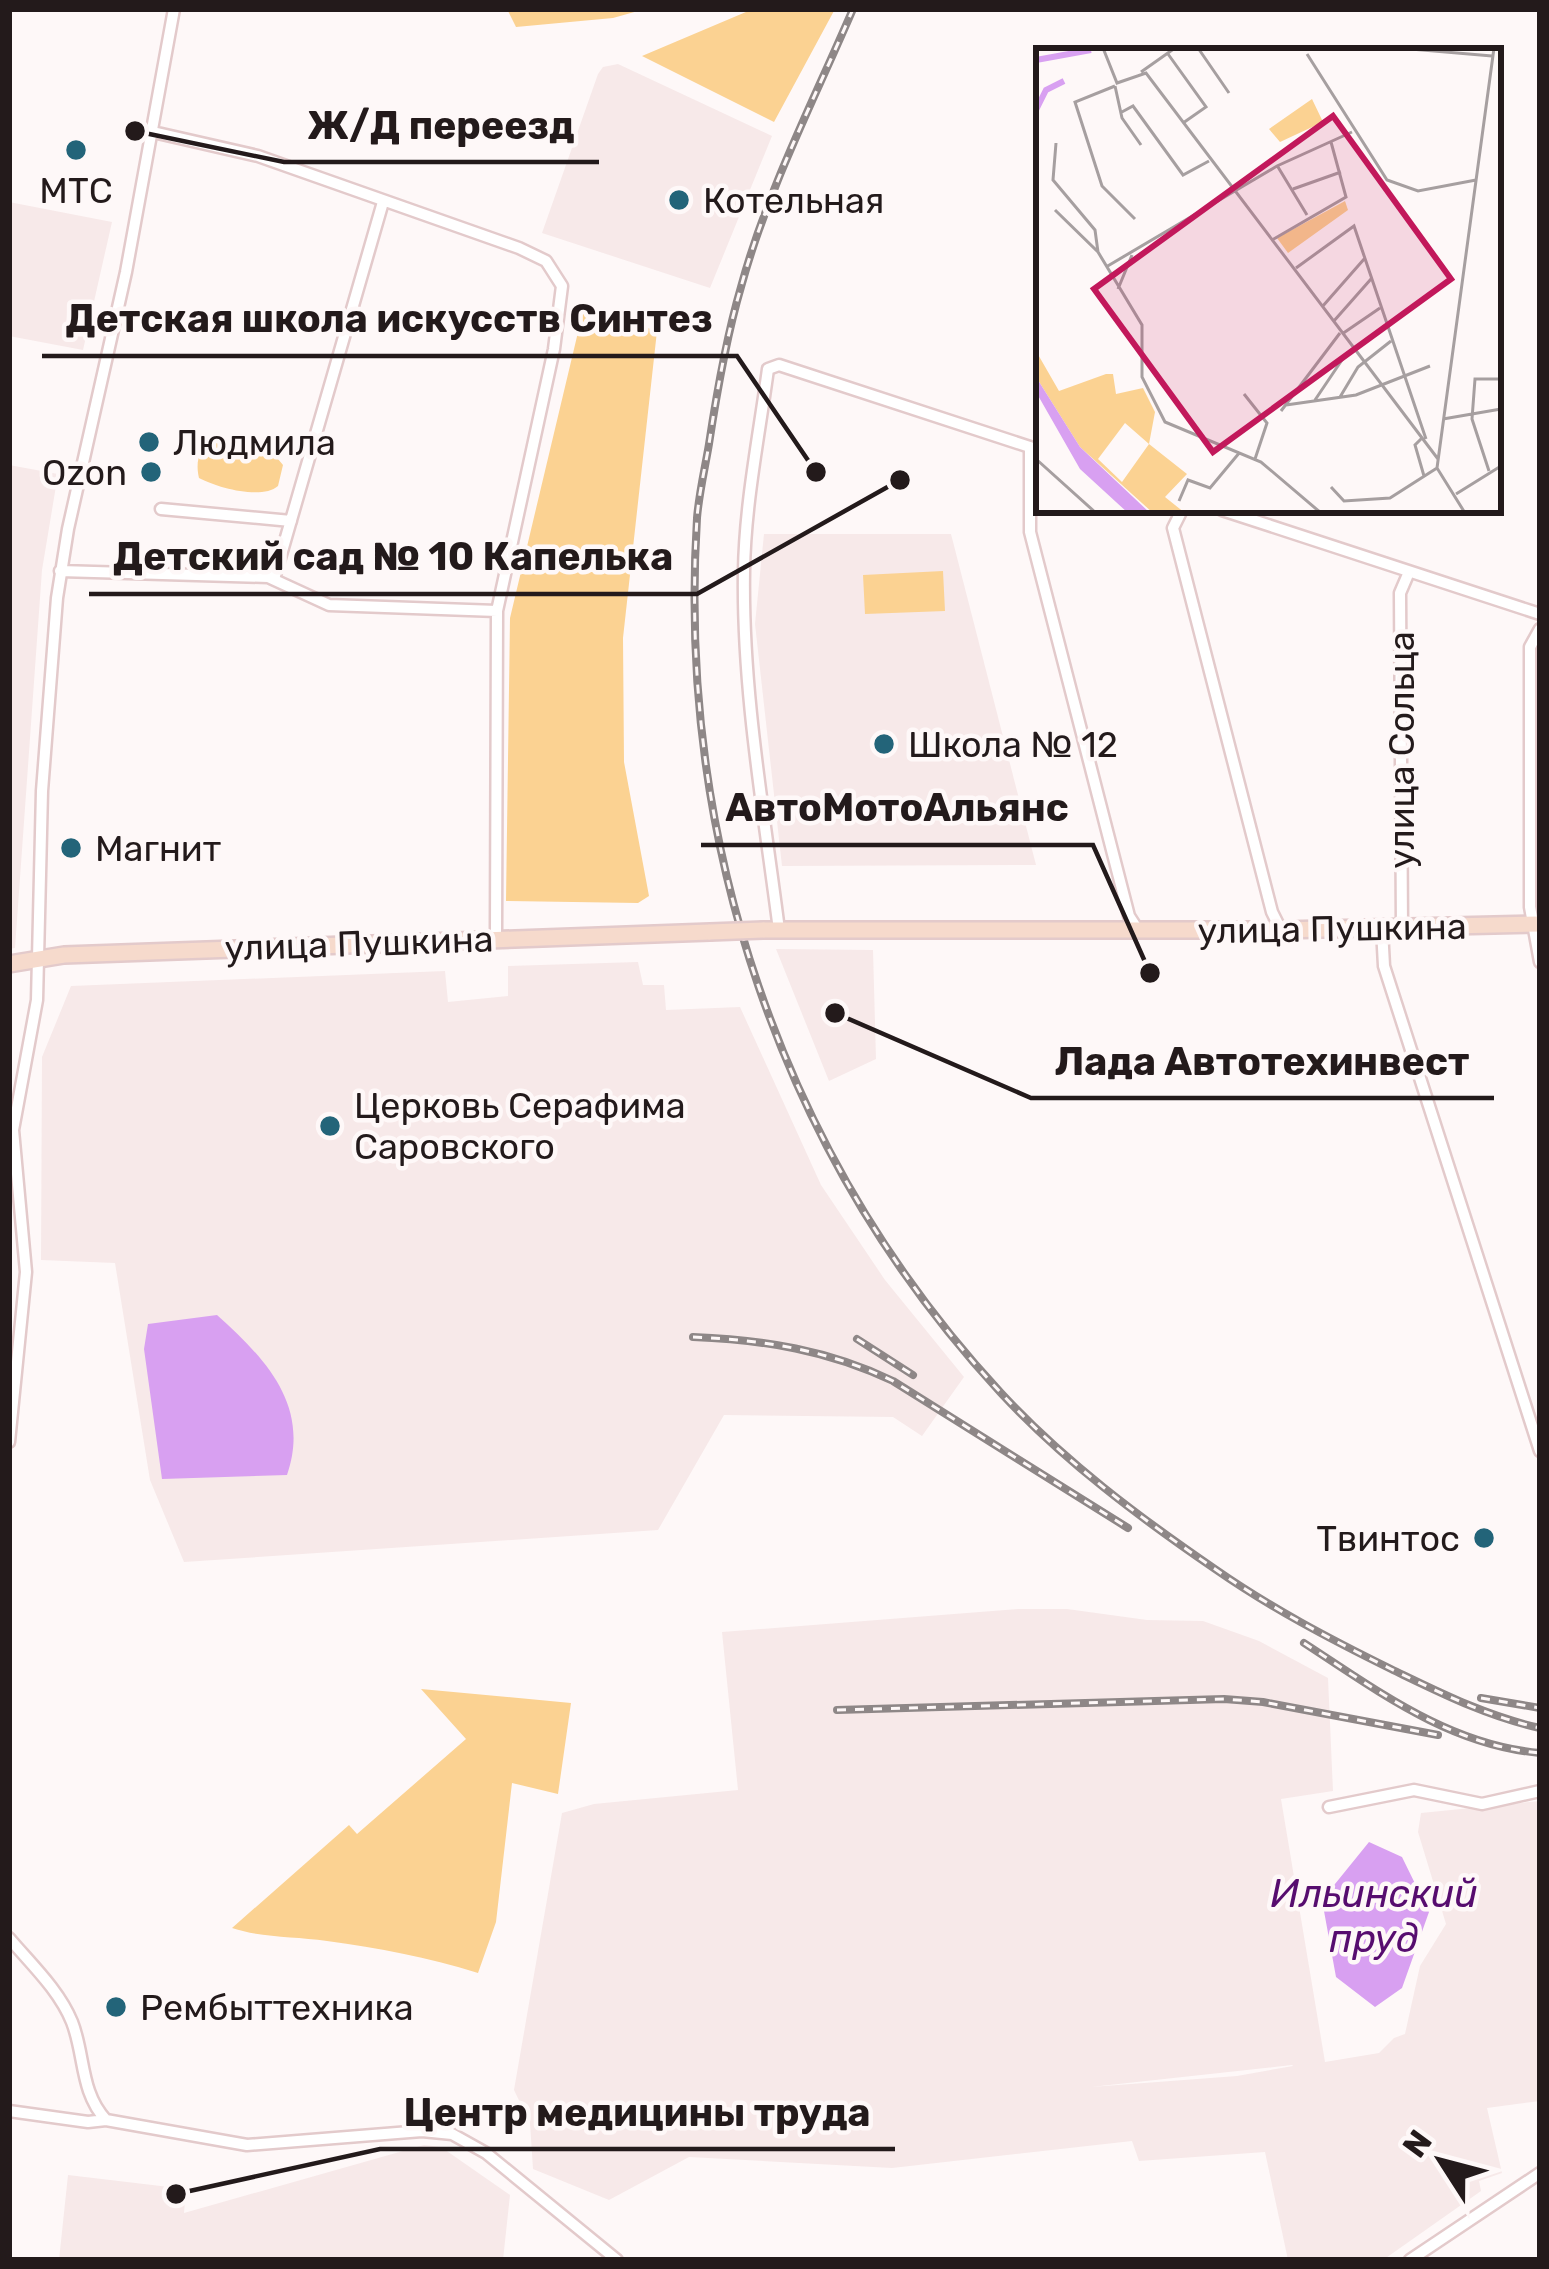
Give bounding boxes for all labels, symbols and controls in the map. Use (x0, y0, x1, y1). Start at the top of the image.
inset map (1036, 48, 1501, 513)
callout: Ж/Д переезд (284, 87, 599, 162)
text: Ж/Д переезд (307, 103, 575, 149)
marker: МТС (63, 137, 89, 163)
place label: МТС (39, 169, 113, 212)
place label: Котельная (703, 179, 884, 222)
marker: Котельная (666, 187, 692, 213)
callout: Детская школа искусств Синтез (42, 281, 737, 356)
text: Детская школа искусств Синтез (65, 296, 713, 342)
place label: Людмила (173, 421, 336, 464)
marker: Людмила (136, 429, 162, 455)
place label: Ozon (42, 451, 127, 494)
marker: Ozon (138, 459, 164, 485)
callout: Детский сад № 10 Капелька (89, 519, 697, 594)
text: Детский сад № 10 Капелька (113, 534, 673, 580)
street label: улица Сольца (1380, 631, 1423, 869)
place label: Школа № 12 (908, 723, 1118, 766)
marker: Школа № 12 (871, 731, 897, 757)
callout: АвтоМотоАльянс (701, 770, 1093, 845)
text: АвтоМотоАльянс (725, 785, 1069, 831)
place label: Магнит (95, 827, 221, 870)
marker: Магнит (58, 835, 84, 861)
street label: улица Пушкина (1197, 905, 1467, 952)
street label: улица Пушкина (224, 917, 494, 970)
callout: Лада Автотехинвест (1031, 1023, 1494, 1098)
text: Лада Автотехинвест (1055, 1039, 1469, 1085)
place label: Церковь Серафима Саровского (354, 1084, 686, 1168)
marker: Церковь Серафима Саровского (317, 1113, 343, 1139)
place label: Твинтос (1316, 1517, 1460, 1560)
marker: Твинтос (1471, 1525, 1497, 1551)
water label: Ильинский пруд (1270, 1871, 1478, 1962)
place label: Рембыттехника (140, 1986, 414, 2029)
marker: Рембыттехника (103, 1994, 129, 2020)
callout: Центр медицины труда (380, 2074, 895, 2149)
text: Центр медицины труда (403, 2090, 871, 2136)
north arrow (1381, 2101, 1501, 2221)
text: N (1394, 2123, 1440, 2165)

